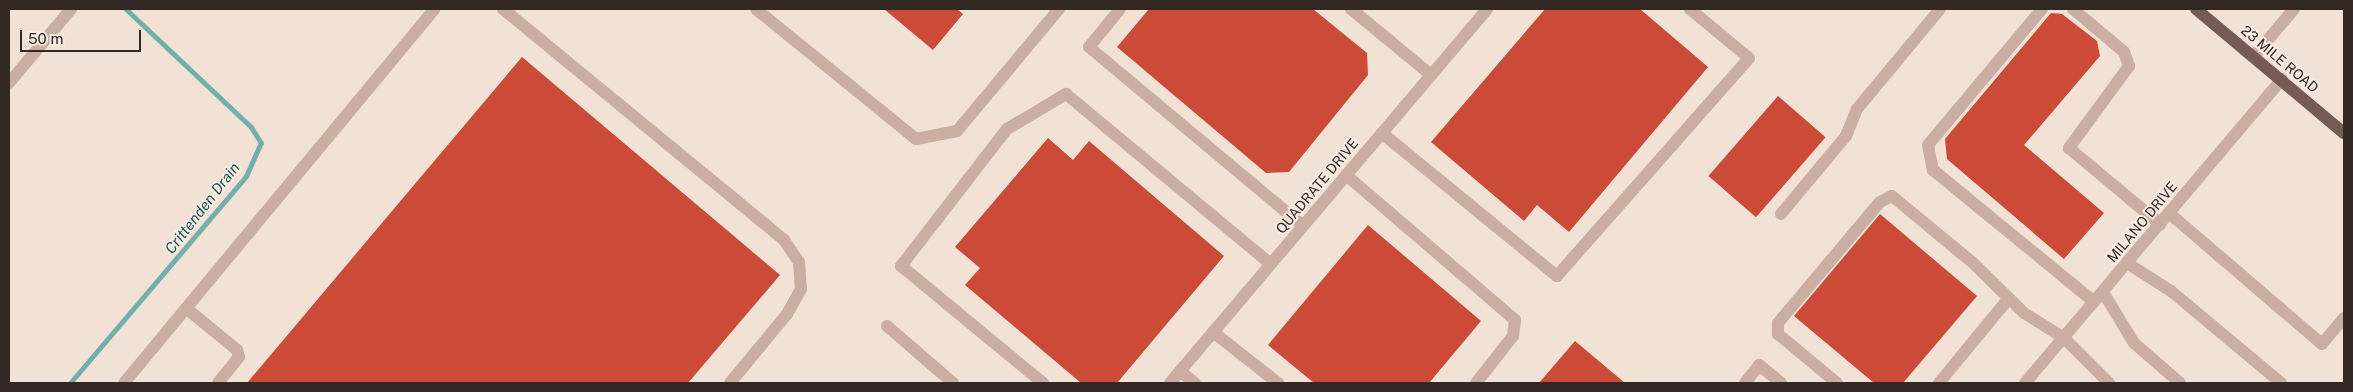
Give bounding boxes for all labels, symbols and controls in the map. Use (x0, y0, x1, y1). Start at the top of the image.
scale bar (22, 20, 144, 52)
street label: 23 MILE ROAD (2238, 22, 2322, 96)
text: 50 m (28, 30, 63, 47)
street label: QUADRATE DRIVE (1272, 135, 1362, 237)
water label: Crittenden Drain (161, 159, 243, 257)
street label: MILANO DRIVE (2103, 178, 2181, 266)

